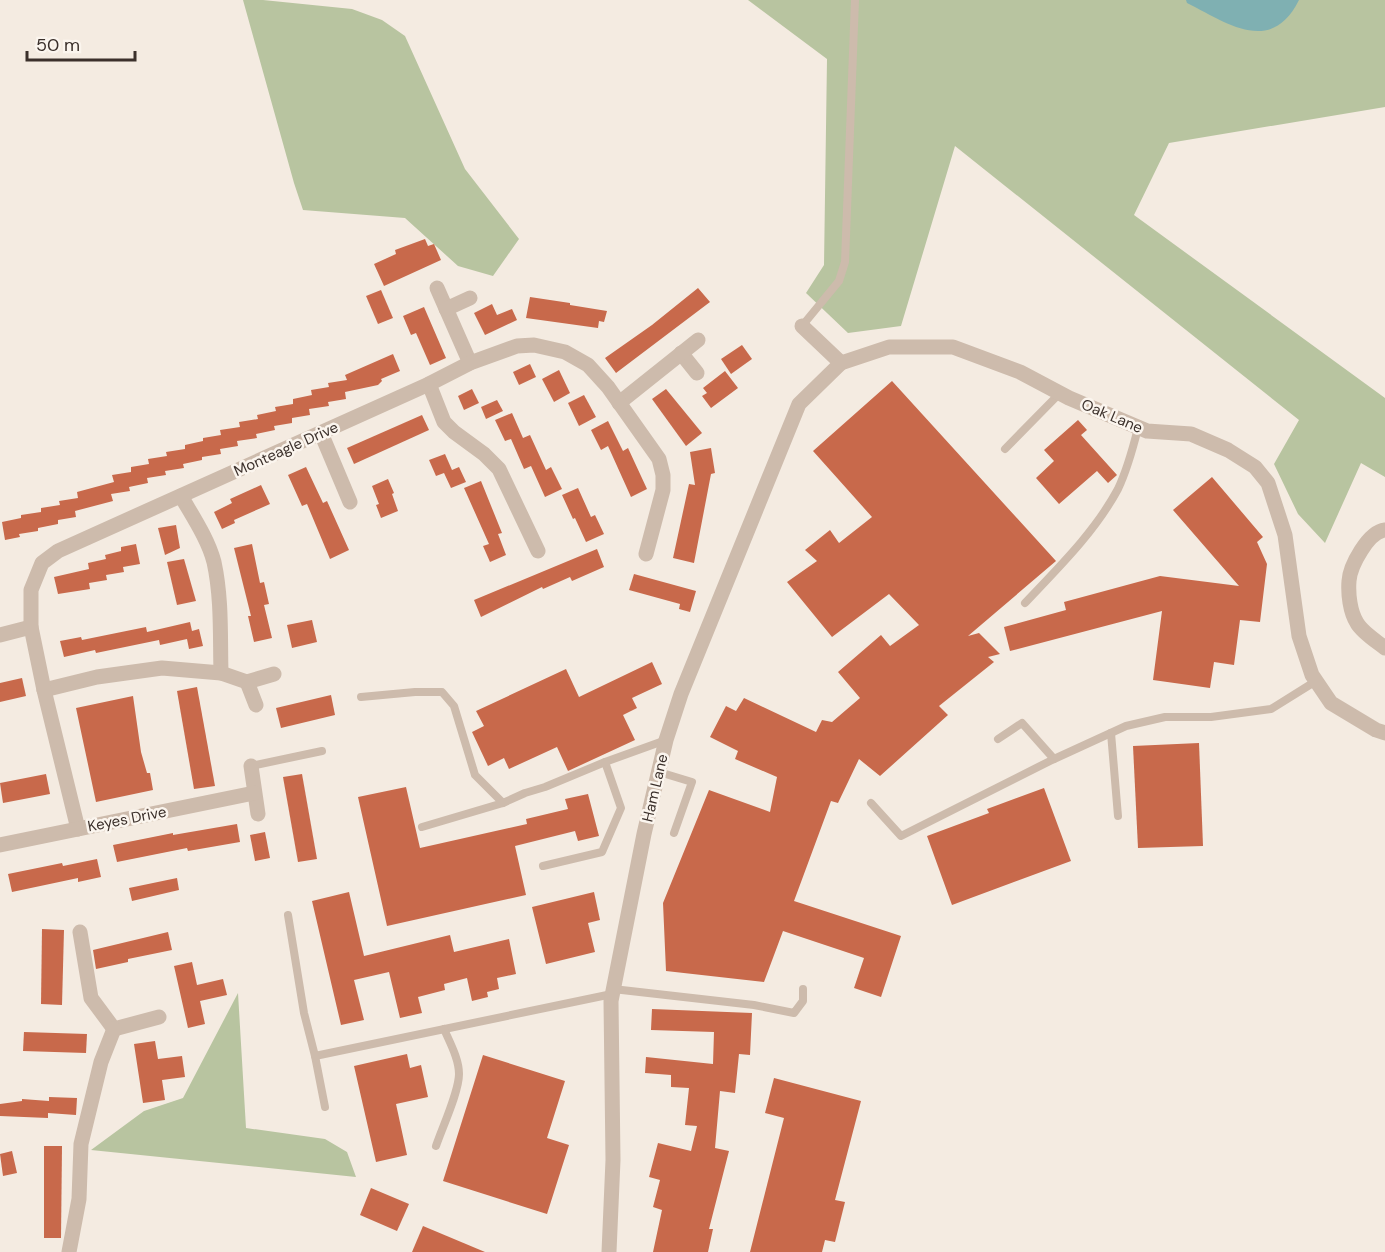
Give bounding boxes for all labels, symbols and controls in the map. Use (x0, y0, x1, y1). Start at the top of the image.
scale bar (27, 24, 135, 62)
text: 50 m (36, 33, 80, 57)
street label: Oak Lane (1078, 394, 1146, 438)
street label: Monteagle Drive (231, 417, 341, 481)
street label: Ham Lane (638, 752, 672, 824)
street label: Keyes Drive (86, 802, 168, 836)

